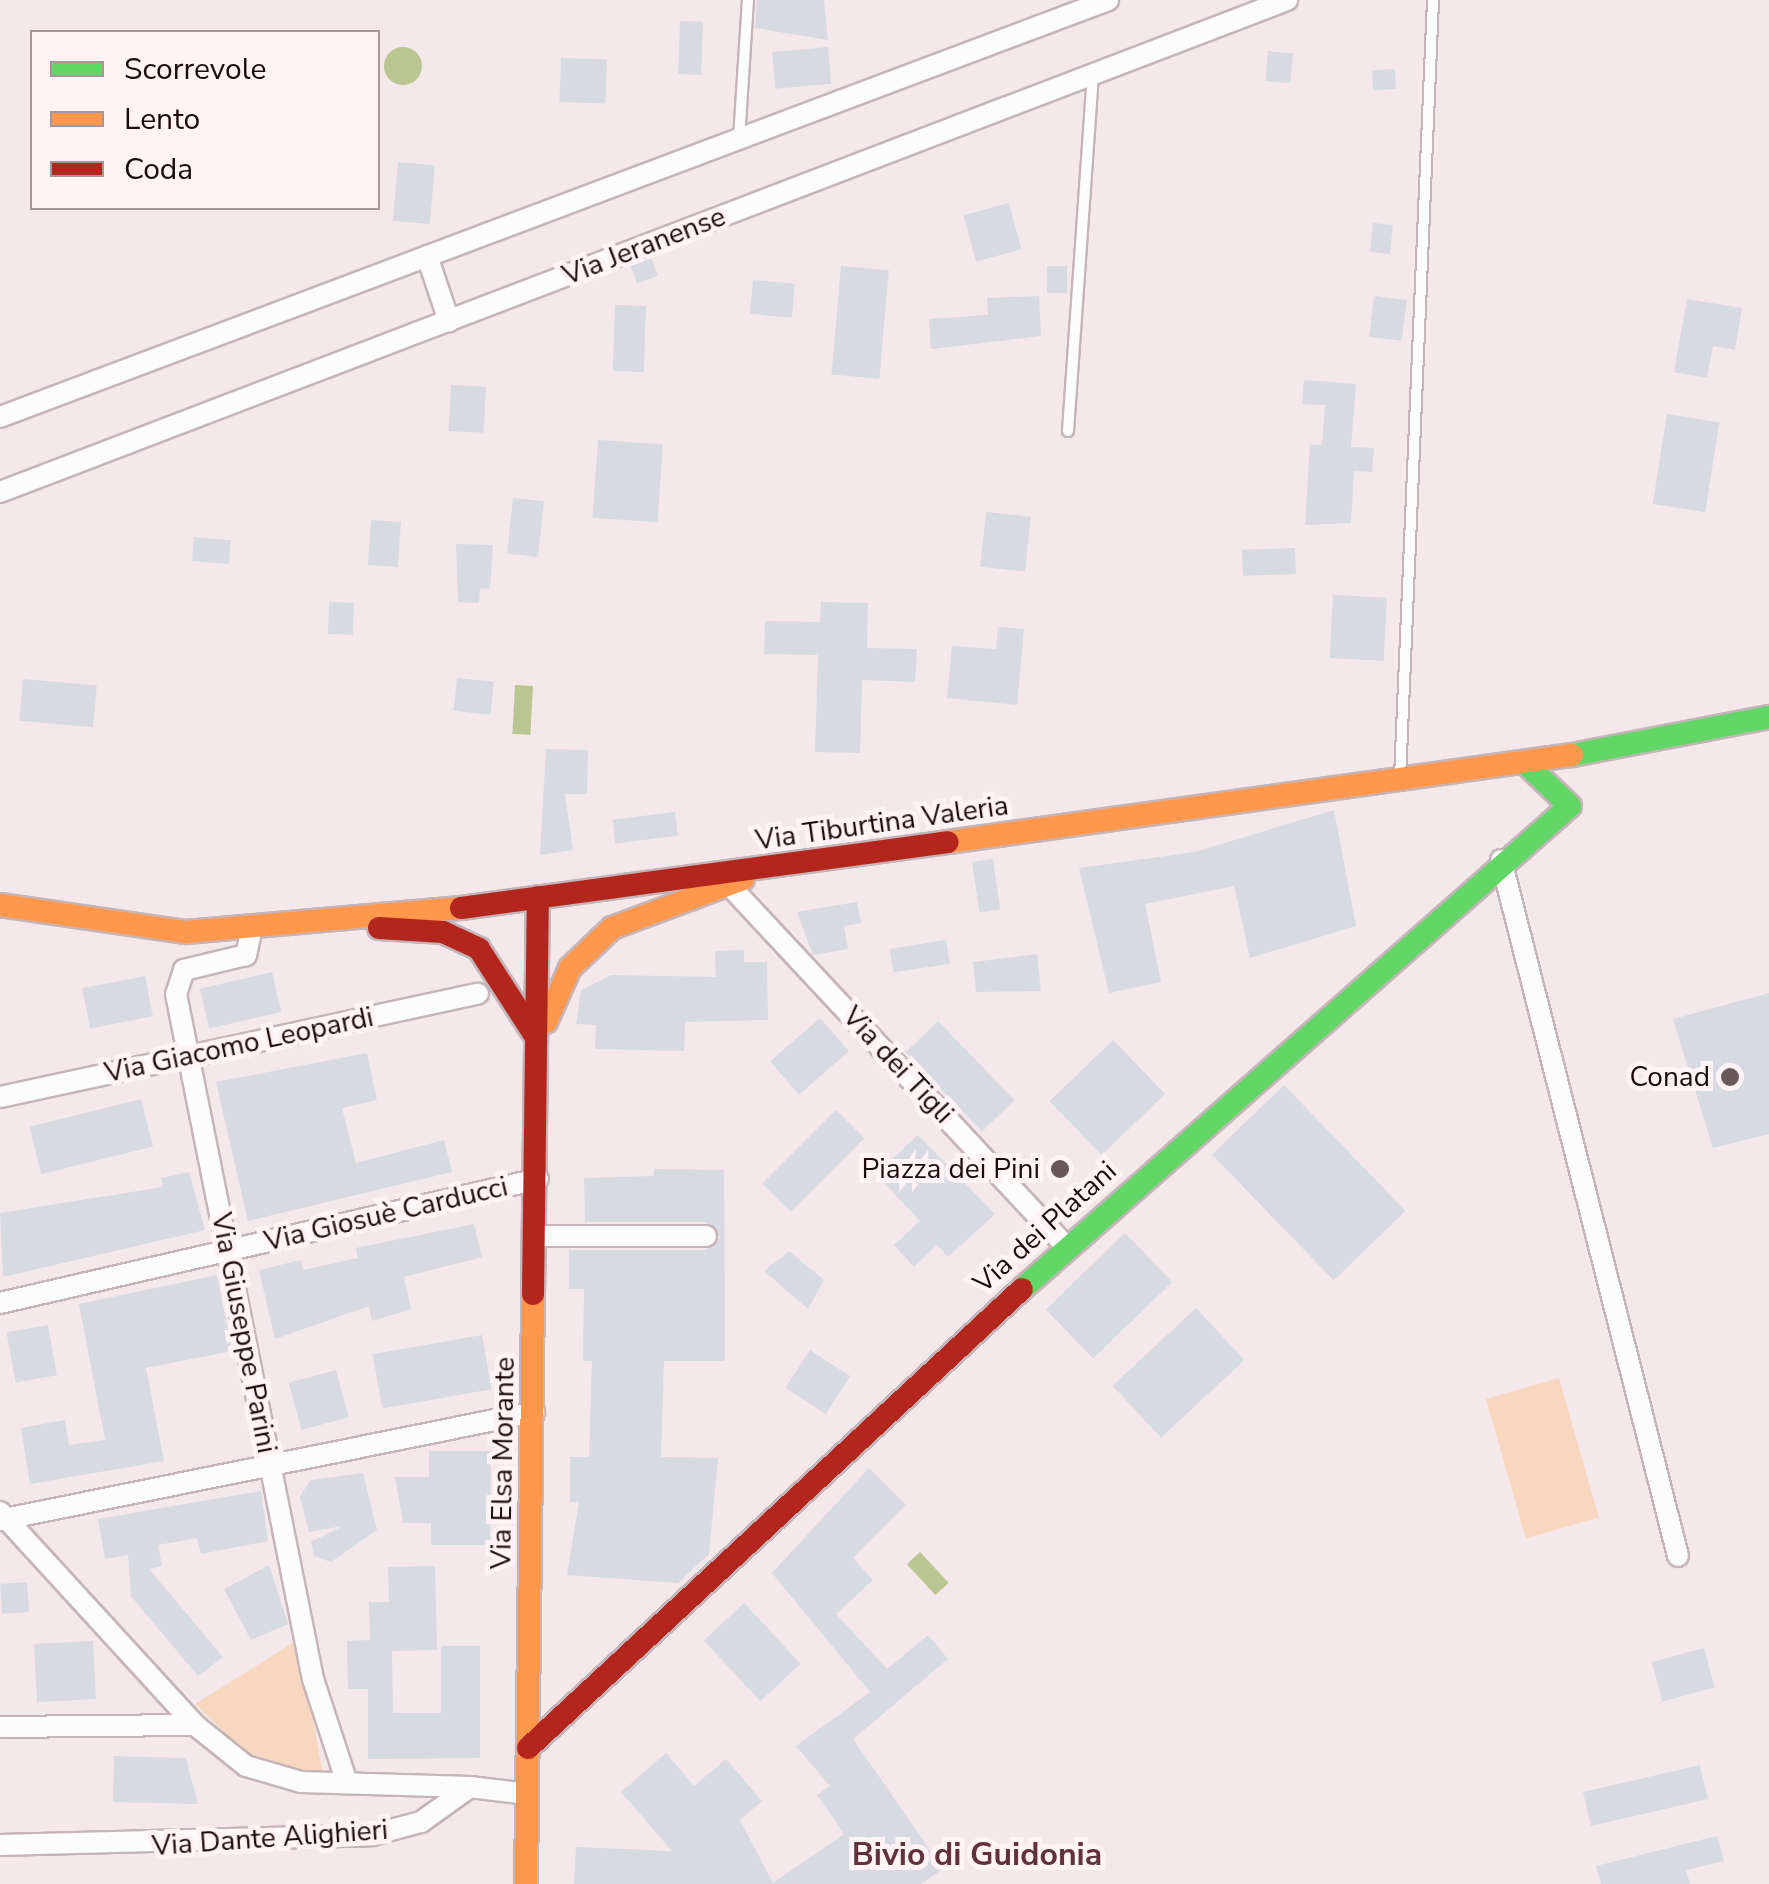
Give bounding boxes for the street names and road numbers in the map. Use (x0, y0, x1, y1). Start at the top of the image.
street label: Via Jeranense (558, 200, 730, 292)
street label: Via Tiburtina Valeria (753, 789, 1011, 857)
street label: Via Giacomo Leopardi (102, 1000, 376, 1090)
street label: Via dei Tigli (835, 1000, 961, 1130)
street label: Via dei Platani (967, 1154, 1123, 1300)
street label: Via Giosuè Carducci (261, 1170, 511, 1258)
street label: Via Giuseppe Parini (204, 1210, 284, 1456)
street label: Via Elsa Morante (484, 1356, 522, 1570)
street label: Via Dante Alighieri (151, 1813, 389, 1863)

